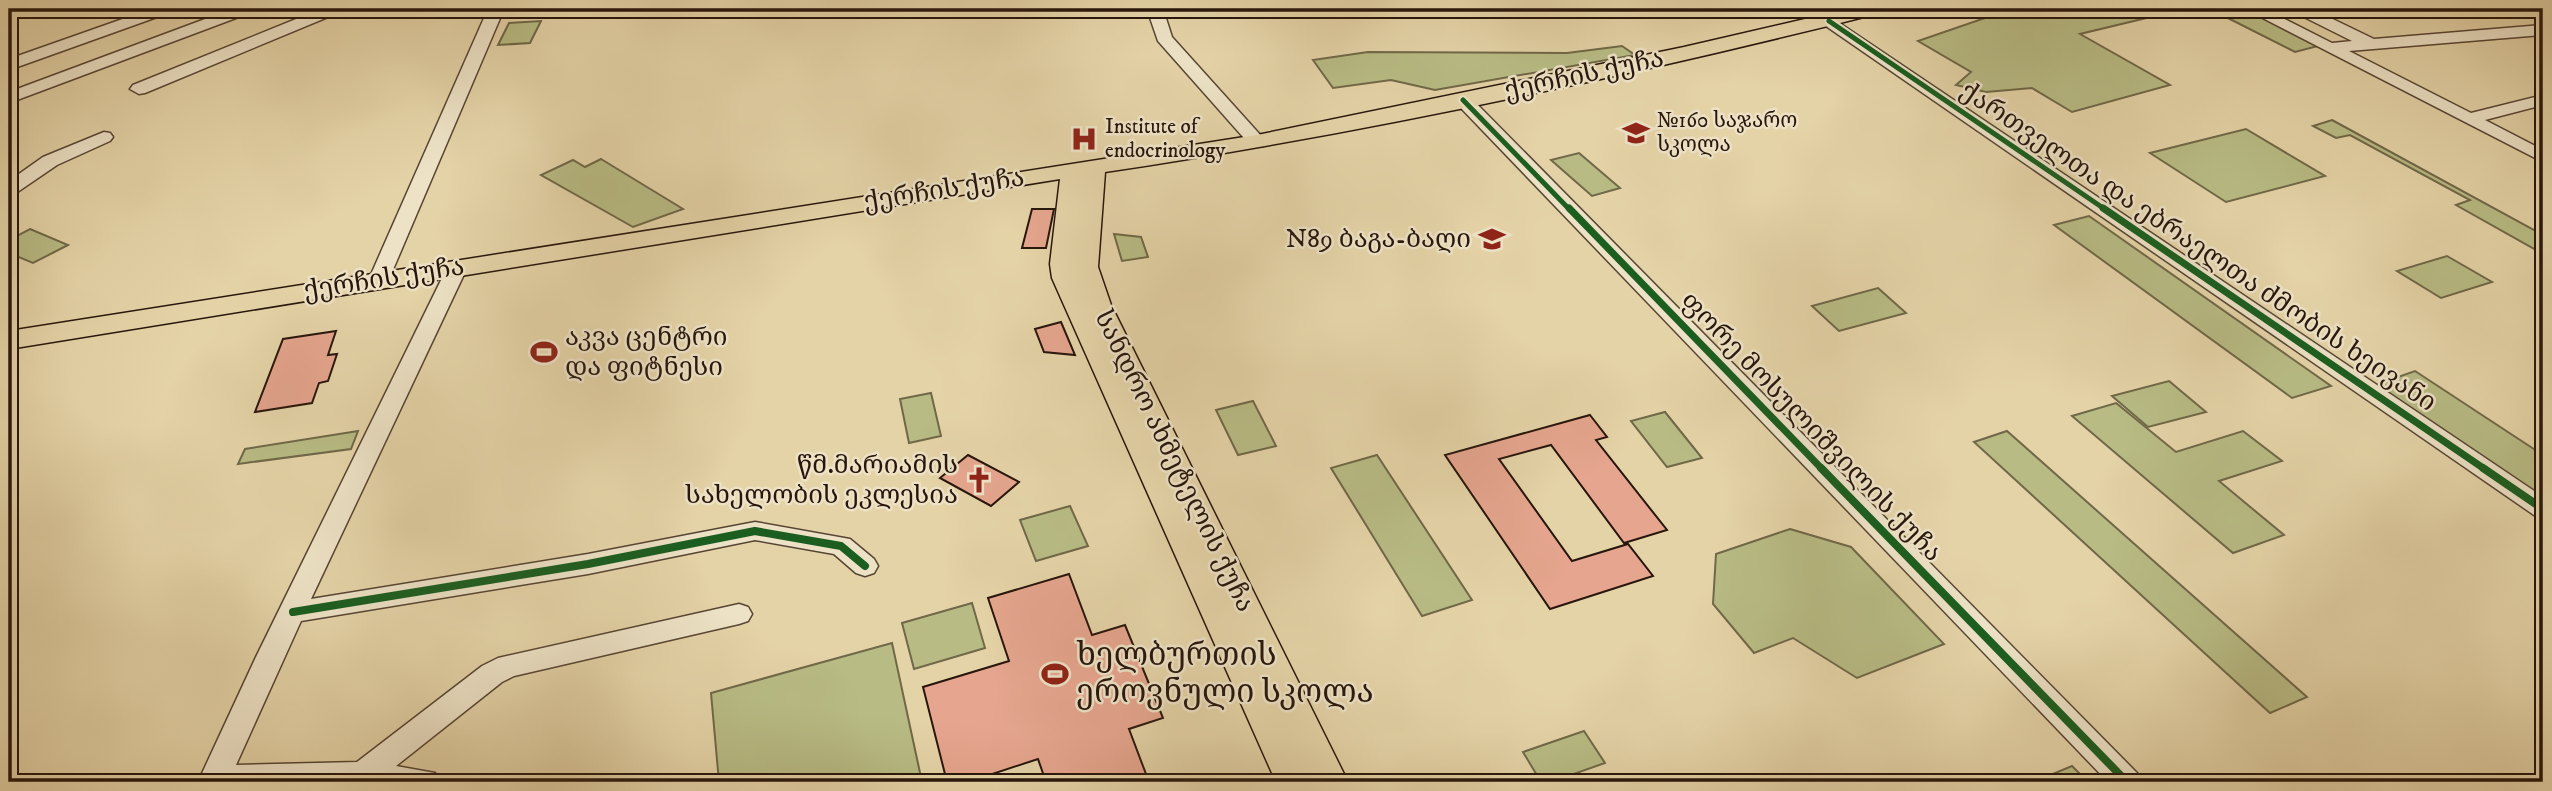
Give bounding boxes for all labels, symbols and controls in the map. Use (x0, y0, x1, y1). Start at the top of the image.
street label: ქერჩის ქუჩა (1501, 42, 1667, 108)
street label: ქართველთა და ებრაელთა ძმობის ხეივანი (1954, 75, 2442, 419)
place label: №160 საჯარო სკოლა (1657, 108, 1797, 158)
place label: Institute of endocrinology (1105, 114, 1227, 164)
school or university icon: №160 საჯარო სკოლა (1621, 118, 1651, 148)
hospital icon: Institute of endocrinology (1069, 124, 1099, 154)
street label: ქერჩის ქუჩა (861, 161, 1027, 219)
place label: N89 ბაგა-ბაღი (1286, 223, 1471, 256)
school or university icon: N89 ბაგა-ბაღი (1477, 224, 1507, 254)
street label: ქერჩის ქუჩა (301, 250, 467, 308)
street label: ფორე მოსულიშვილის ქუჩა (1673, 285, 1949, 569)
street label: სანდრო ახმეტელის ქუჩა (1086, 304, 1262, 618)
place label: აკვა ცენტრი და ფიტნესი (565, 321, 728, 384)
sports icon: აკვა ცენტრი და ფიტნესი (529, 337, 559, 367)
place label: წმ.მარიამის სახელობის ეკლესია (685, 449, 958, 512)
church icon: წმ.მარიამის სახელობის ეკლესია (964, 465, 994, 495)
place label: ხელბურთის ეროვნული სკოლა (1076, 636, 1374, 713)
sports icon: ხელბურთის ეროვნული სკოლა (1040, 659, 1070, 689)

